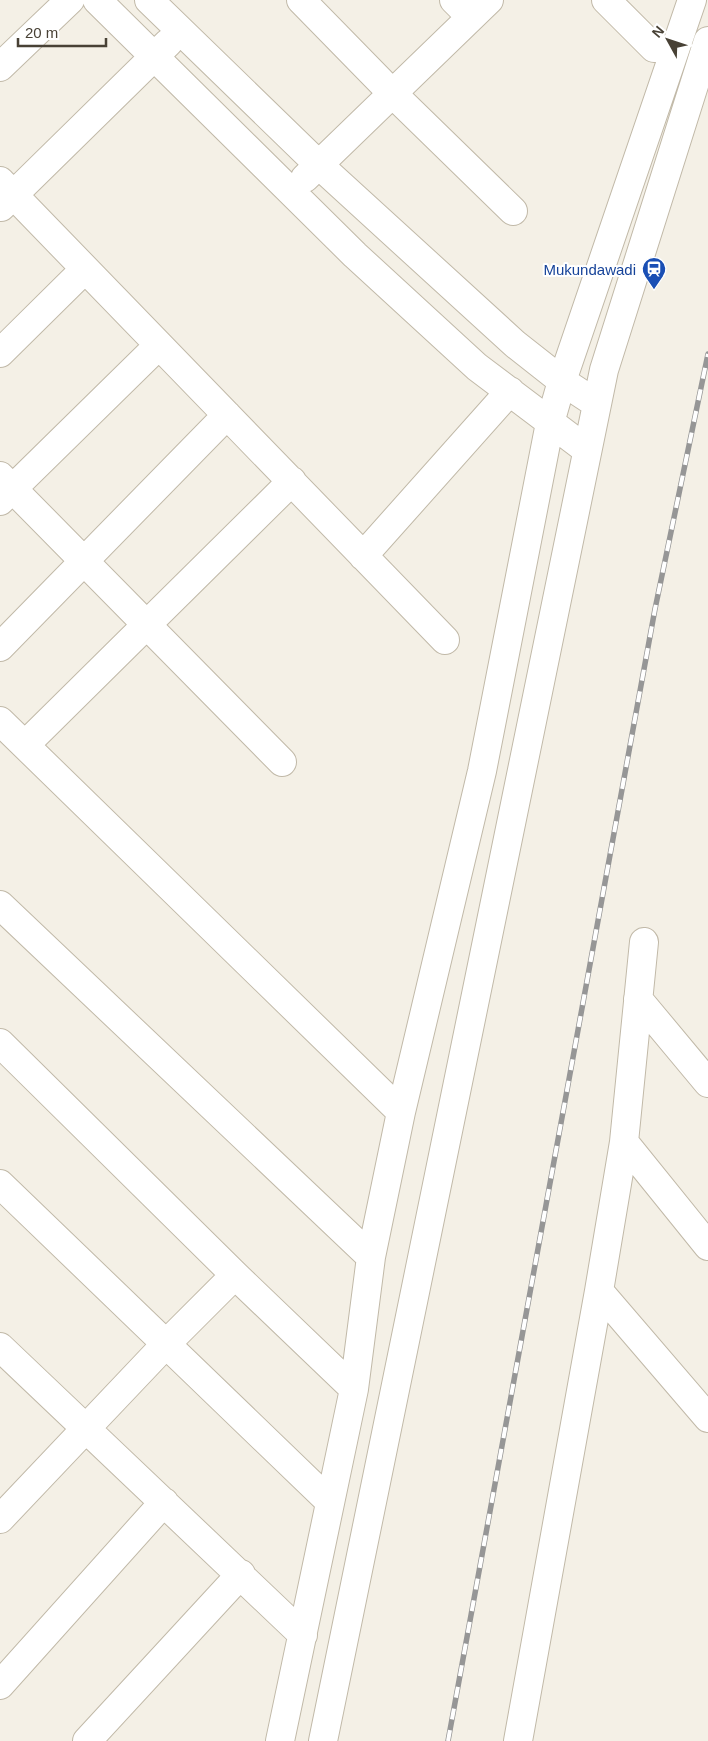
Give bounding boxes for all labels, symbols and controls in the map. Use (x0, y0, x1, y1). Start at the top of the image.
scale bar (18, 15, 105, 47)
north arrow (643, 15, 693, 65)
text: N (649, 23, 667, 41)
text: 20 m (25, 24, 58, 41)
station icon: Mukundawadi (641, 256, 667, 290)
place label: Mukundawadi (543, 261, 636, 278)

